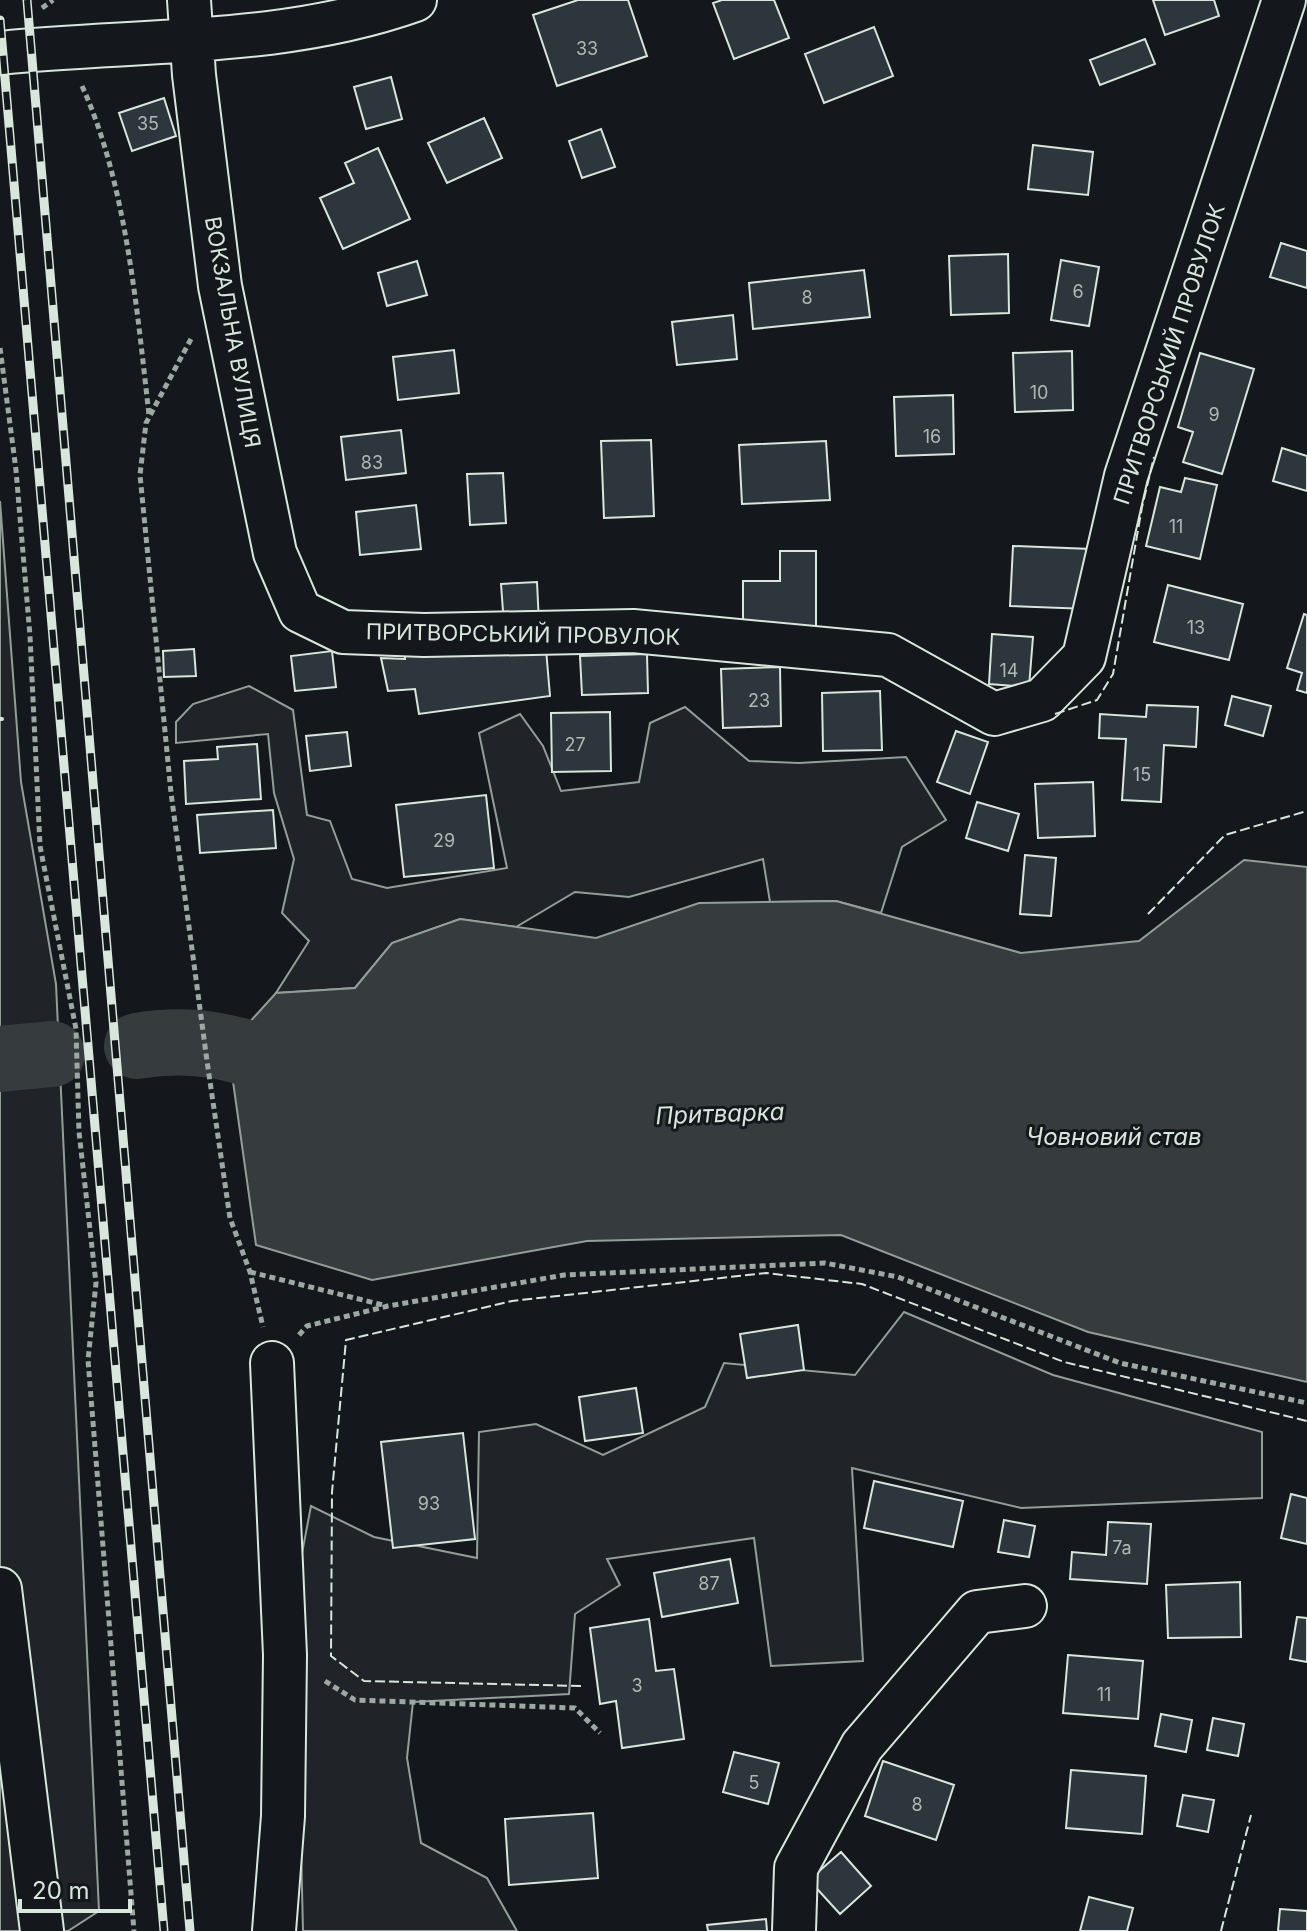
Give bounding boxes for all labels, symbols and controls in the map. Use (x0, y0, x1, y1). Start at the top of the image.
house number: 33 (576, 38, 598, 59)
house number: 35 (137, 113, 159, 134)
street label: ПРИТВОРСЬКИЙ ПРОВУЛОК (1108, 200, 1230, 508)
street label: ВОКЗАЛЬНА ВУЛИЦЯ (200, 214, 266, 450)
house number: 6 (1072, 281, 1084, 302)
house number: 8 (801, 287, 813, 308)
house number: 10 (1030, 382, 1048, 403)
house number: 9 (1208, 404, 1220, 425)
house number: 16 (923, 426, 941, 447)
house number: 83 (361, 452, 383, 473)
house number: 11 (1169, 516, 1183, 537)
house number: 13 (1187, 617, 1205, 638)
street label: ПРИТВОРСЬКИЙ ПРОВУЛОК (366, 618, 681, 650)
house number: 14 (1000, 660, 1018, 681)
house number: 23 (748, 690, 770, 711)
house number: 27 (564, 734, 586, 755)
house number: 15 (1133, 764, 1151, 785)
house number: 29 (433, 830, 455, 851)
water label: Притварка (655, 1097, 785, 1130)
water label: Човновий став (1026, 1122, 1202, 1151)
house number: 93 (418, 1493, 440, 1514)
house number: 7а (1112, 1537, 1132, 1558)
house number: 87 (698, 1573, 720, 1594)
house number: 3 (631, 1675, 643, 1696)
house number: 11 (1097, 1684, 1111, 1705)
house number: 5 (749, 1772, 759, 1793)
house number: 8 (911, 1794, 923, 1815)
scale bar (20, 1863, 130, 1913)
text: 20 m (32, 1876, 90, 1905)

